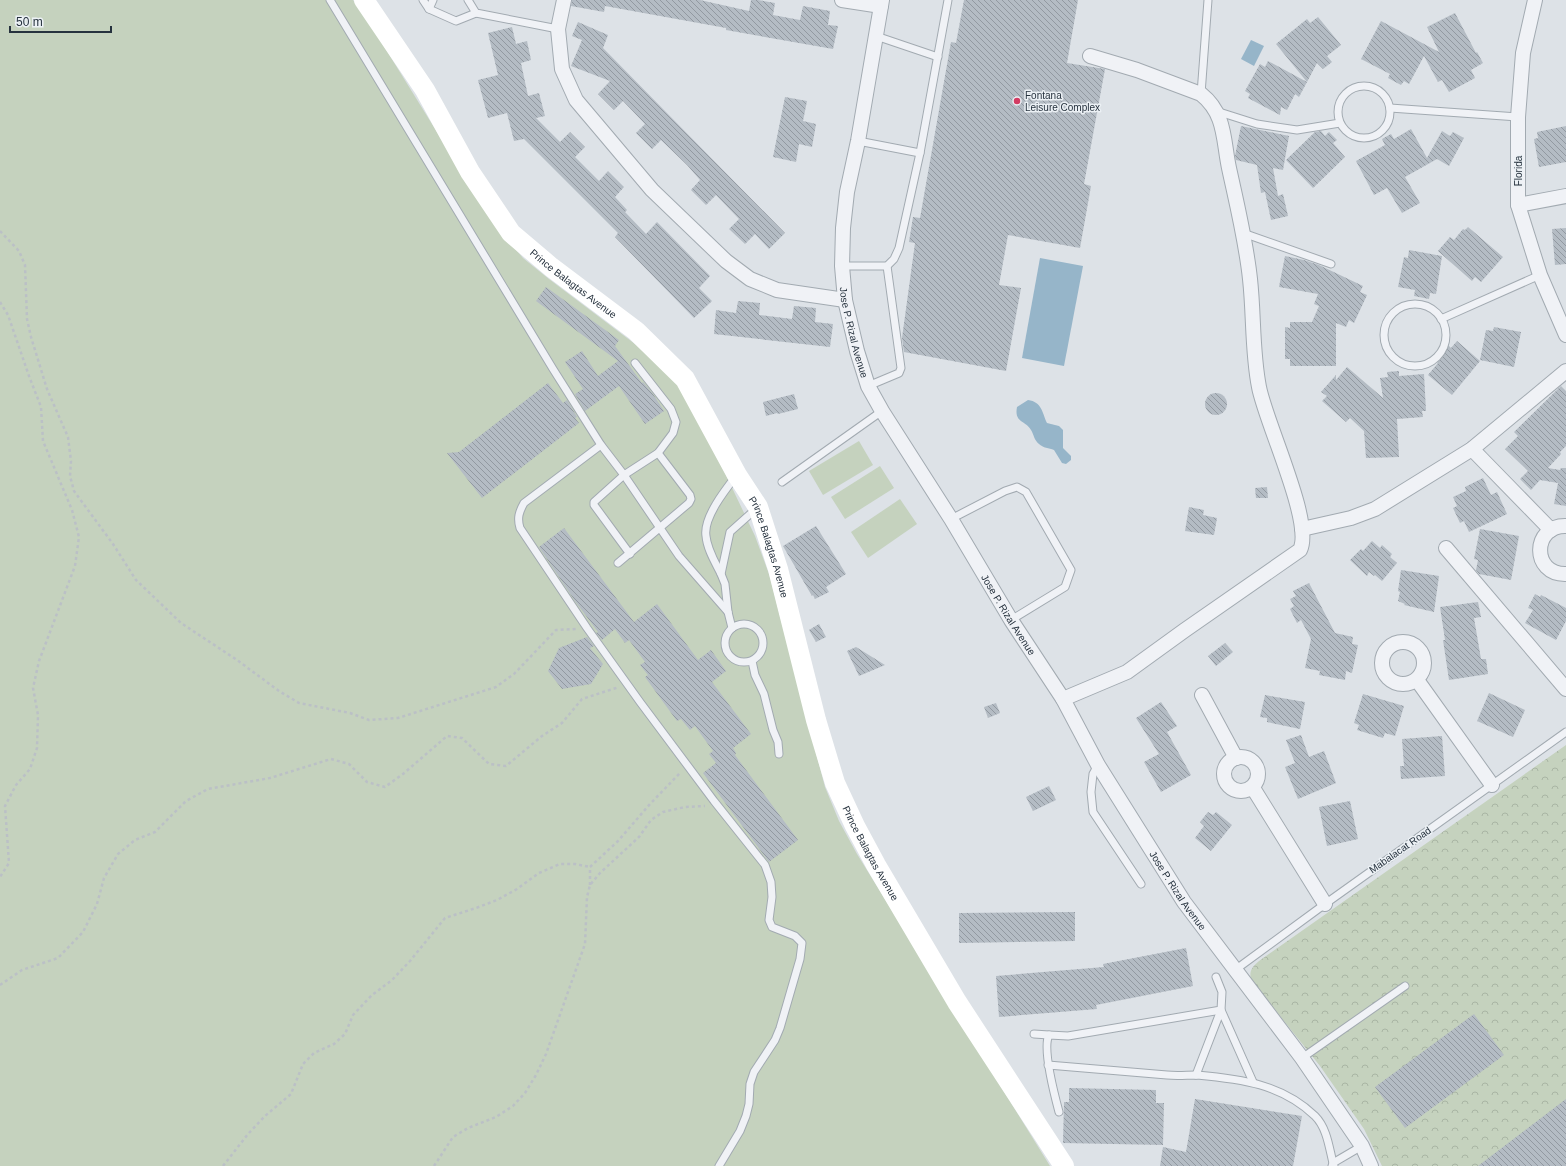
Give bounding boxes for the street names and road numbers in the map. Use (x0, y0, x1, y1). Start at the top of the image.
street label: Florida (1513, 155, 1524, 186)
street label: Prince Balagtas Avenue (528, 246, 619, 320)
street label: Jose P. Rizal Avenue (838, 286, 871, 379)
street label: Prince Balagtas Avenue (747, 494, 791, 599)
street label: Jose P. Rizal Avenue (979, 572, 1038, 657)
street label: Prince Balagtas Avenue (841, 804, 901, 903)
street label: Mabalacat Road (1367, 825, 1433, 875)
street label: Jose P. Rizal Avenue (1148, 849, 1209, 932)

